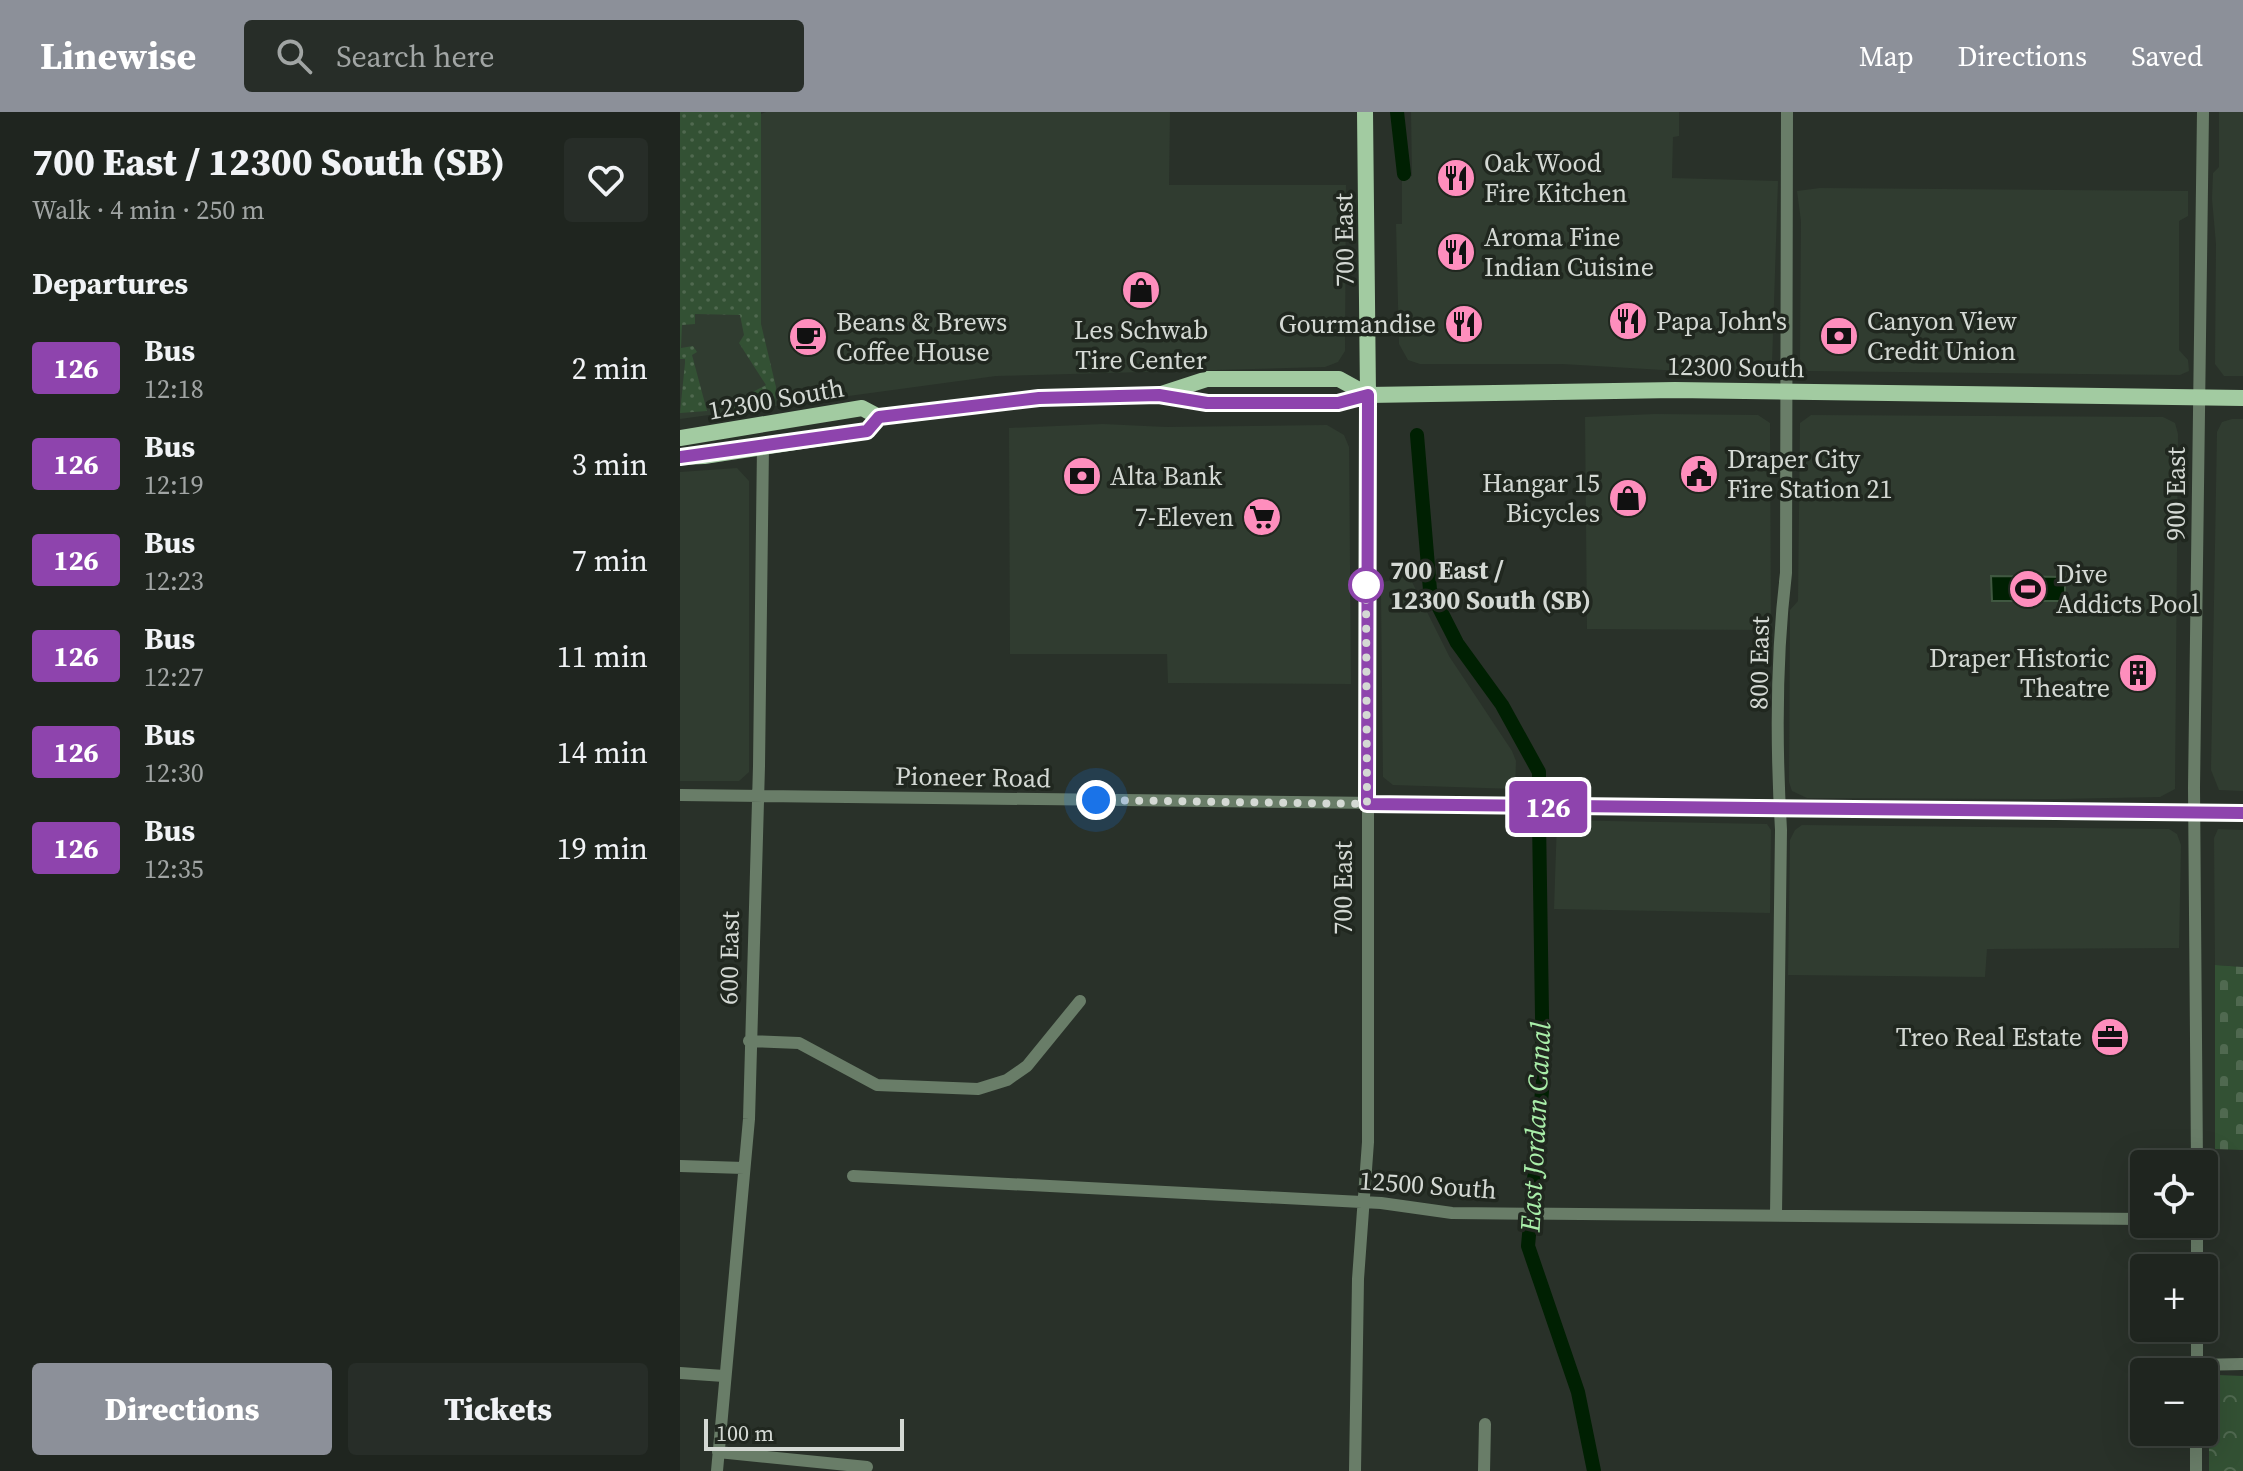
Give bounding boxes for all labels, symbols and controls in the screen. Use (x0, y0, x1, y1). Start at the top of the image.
search box (244, 20, 804, 92)
text: Linewise (40, 30, 196, 82)
icon: search (272, 34, 316, 78)
text: Search here (336, 36, 494, 77)
text: Map (1859, 37, 1914, 75)
text: Directions (1958, 37, 2087, 75)
text: Saved (2131, 37, 2203, 75)
text: 700 East / 12300 South (SB) (32, 136, 505, 188)
button: heart (564, 138, 648, 222)
place label: Oak Wood Fire Kitchen (1484, 145, 1627, 211)
restaurant icon: Oak Wood Fire Kitchen (1435, 157, 1477, 199)
text: Walk · 4 min · 250 m (32, 192, 265, 228)
street label: 700 East (1325, 192, 1363, 287)
place label: Aroma Fine Indian Cuisine (1484, 219, 1654, 285)
restaurant icon: Aroma Fine Indian Cuisine (1435, 231, 1477, 273)
text: Departures (32, 263, 188, 304)
shop icon: Les Schwab Tire Center (1120, 269, 1162, 311)
restaurant icon: Papa John's (1607, 300, 1649, 342)
restaurant icon: Gourmandise (1443, 303, 1485, 345)
place label: Papa John's (1656, 303, 1787, 339)
place label: Canyon View Credit Union (1867, 303, 2017, 369)
place label: Beans & Brews Coffee House (836, 304, 1007, 370)
place label: Gourmandise (1279, 306, 1436, 342)
place label: Les Schwab Tire Center (1074, 312, 1208, 378)
bank icon: Canyon View Credit Union (1818, 315, 1860, 357)
cafe icon: Beans & Brews Coffee House (787, 316, 829, 358)
text: Bus (144, 330, 195, 371)
text: 2 min (572, 348, 648, 389)
street label: 12300 South (1667, 348, 1805, 386)
text: 126 (53, 349, 99, 387)
street label: 12300 South (705, 369, 847, 429)
text: 12:18 (144, 371, 204, 407)
text: Bus (144, 426, 195, 467)
place label: Draper City Fire Station 21 (1727, 441, 1893, 507)
text: 3 min (572, 444, 648, 485)
text: 126 (53, 445, 99, 483)
street label: 900 East (2158, 447, 2194, 541)
public building icon: Draper City Fire Station 21 (1678, 453, 1720, 495)
bank icon: Alta Bank (1061, 455, 1103, 497)
place label: Alta Bank (1110, 458, 1223, 494)
place label: Hangar 15 Bicycles (1482, 465, 1600, 531)
text: 12:19 (144, 467, 204, 503)
shop icon: Hangar 15 Bicycles (1607, 477, 1649, 519)
supermarket icon: 7-Eleven (1241, 496, 1283, 538)
place label: 7-Eleven (1135, 499, 1234, 535)
text: Bus (144, 522, 195, 563)
text: 7 min (572, 540, 648, 581)
text: 126 (53, 541, 99, 579)
place label: 700 East / 12300 South (SB) (1390, 552, 1591, 618)
place label: Dive Addicts Pool (2056, 556, 2200, 622)
text: 12:23 (144, 563, 204, 599)
marker: 700 East / 12300 South (SB) (1349, 568, 1383, 602)
sports icon: Dive Addicts Pool (2007, 568, 2049, 610)
street label: 800 East (1740, 615, 1778, 710)
text: Bus (144, 618, 195, 659)
text: 11 min (557, 636, 648, 677)
text: 126 (53, 637, 99, 675)
place label: Draper Historic Theatre (1929, 640, 2110, 706)
building icon: Draper Historic Theatre (2117, 652, 2159, 694)
text: 12:27 (144, 659, 204, 695)
text: Bus (144, 714, 195, 755)
text: 14 min (557, 732, 648, 773)
text: 126 (53, 733, 99, 771)
text: 12:30 (144, 755, 204, 791)
street label: Pioneer Road (895, 758, 1051, 796)
your location (1076, 780, 1116, 820)
line badge: 126 (1502, 781, 1594, 833)
text: 126 (1525, 788, 1571, 826)
text: Bus (144, 810, 195, 851)
text: 19 min (557, 828, 648, 869)
text: 126 (53, 829, 99, 867)
street label: 700 East (1325, 841, 1361, 935)
text: 12:35 (144, 851, 204, 887)
street label: 600 East (710, 910, 748, 1005)
office icon: Treo Real Estate (2089, 1016, 2131, 1058)
place label: Treo Real Estate (1896, 1019, 2082, 1055)
water label: East Jordan Canal (1510, 1021, 1559, 1234)
map controls (2130, 1150, 2218, 1446)
button: locate (2130, 1150, 2218, 1238)
street label: 12500 South (1358, 1162, 1498, 1208)
button: + (2130, 1254, 2218, 1342)
button: − (2130, 1358, 2218, 1446)
button: Directions (32, 1363, 332, 1455)
button: Tickets (348, 1363, 648, 1455)
scale bar (704, 1415, 904, 1451)
text: 100 m (716, 1418, 774, 1448)

